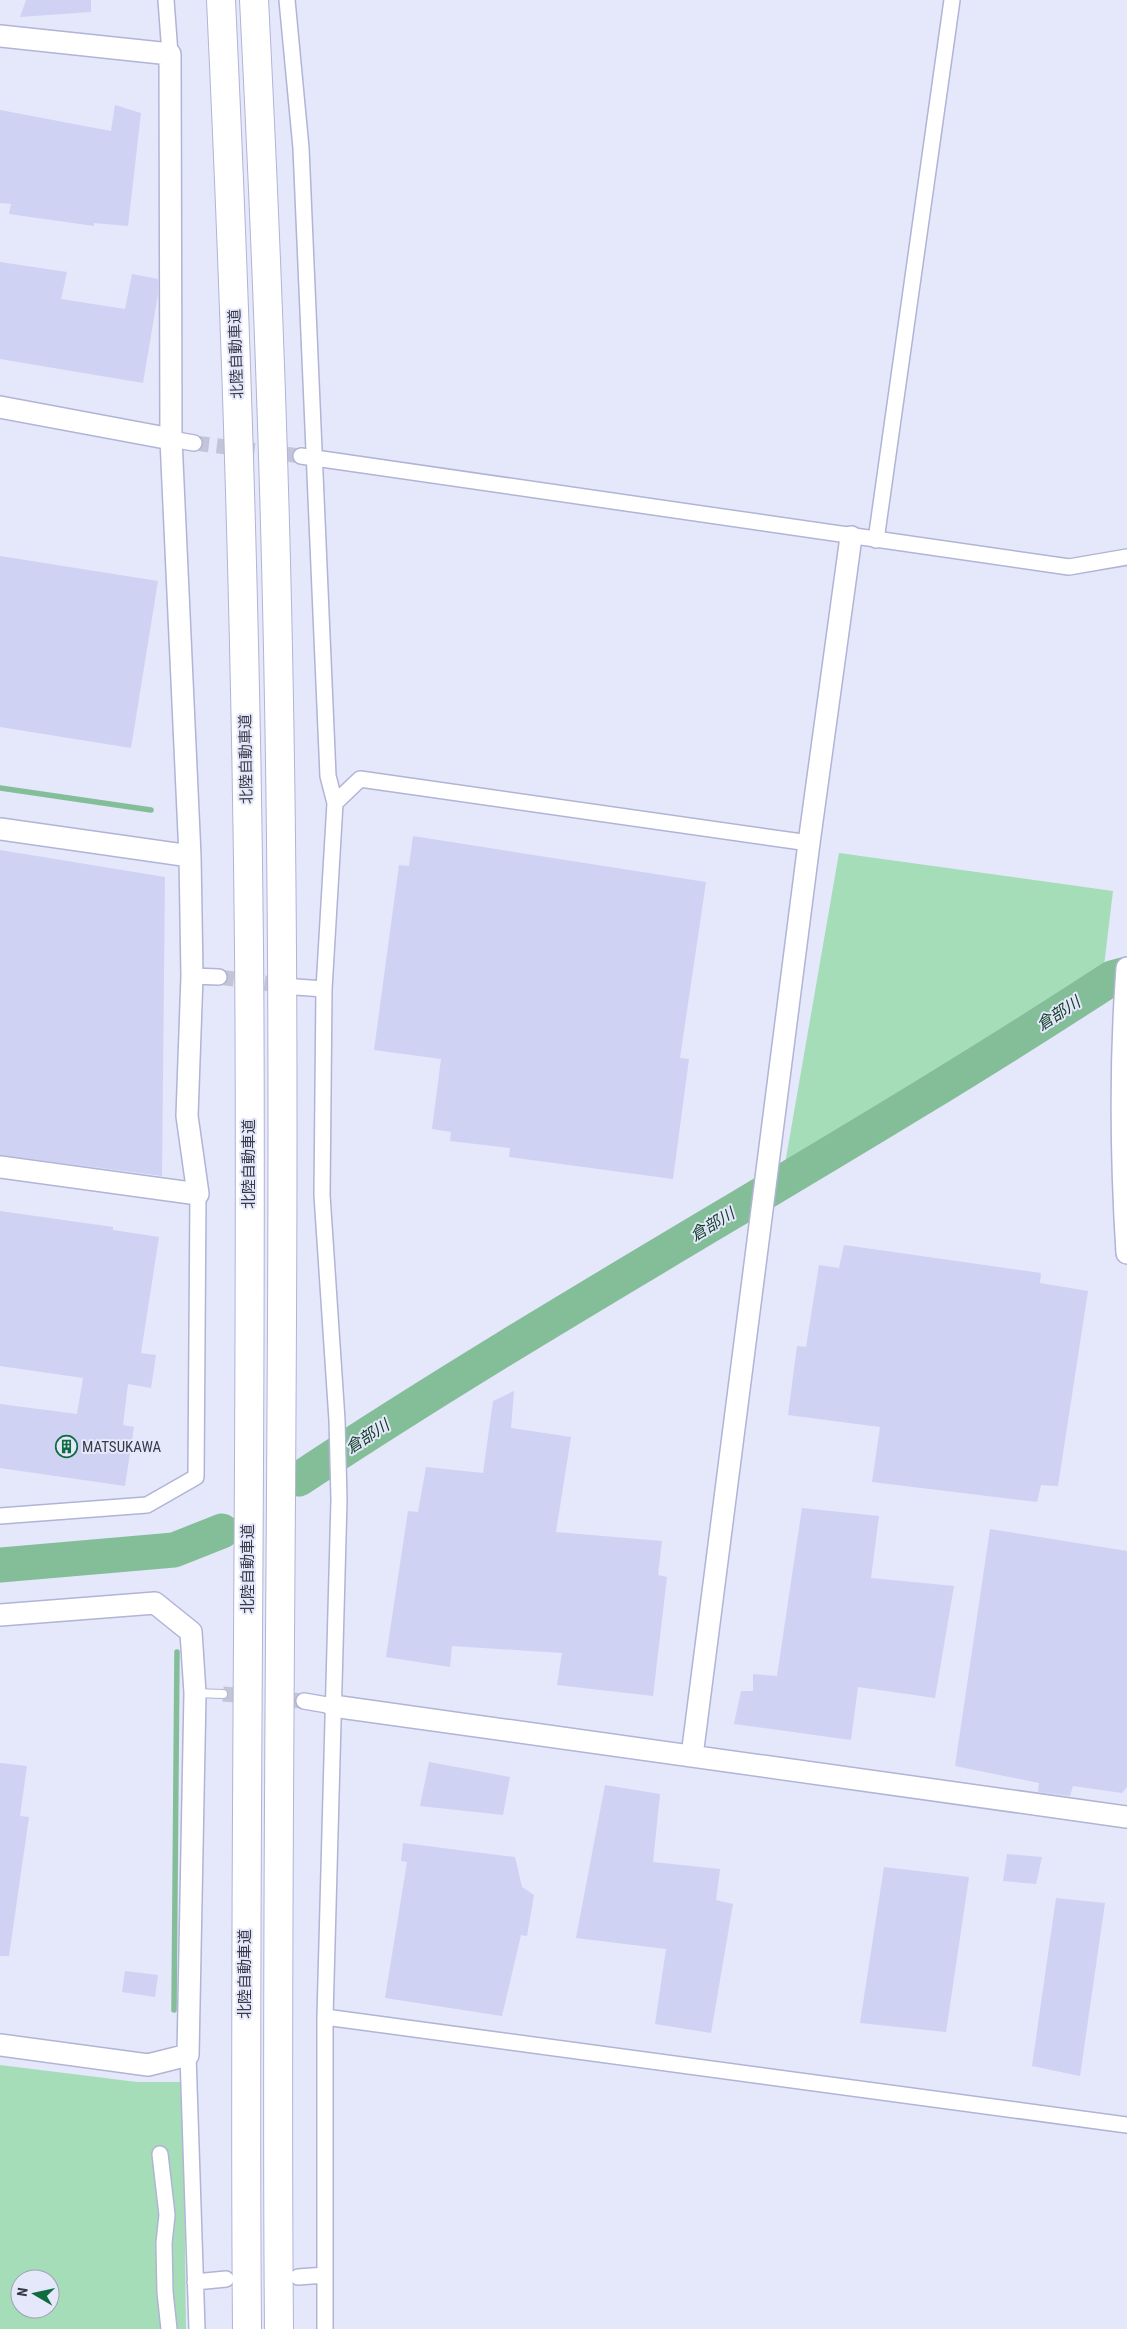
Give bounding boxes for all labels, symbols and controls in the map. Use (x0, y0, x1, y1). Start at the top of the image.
street label: 北陸自動車道 (225, 309, 247, 399)
street label: 北陸自動車道 (236, 714, 256, 804)
water label: 倉部川 (1033, 991, 1085, 1034)
street label: 北陸自動車道 (240, 1119, 258, 1209)
water label: 倉部川 (687, 1203, 739, 1245)
water label: 倉部川 (342, 1414, 394, 1457)
building icon: MATSUKAWA (54, 1435, 78, 1459)
place label: MATSUKAWA (82, 1438, 161, 1456)
street label: 北陸自動車道 (239, 1524, 257, 1614)
street label: 北陸自動車道 (236, 1929, 254, 2019)
north arrow (10, 2269, 60, 2319)
text: N (14, 2286, 31, 2297)

